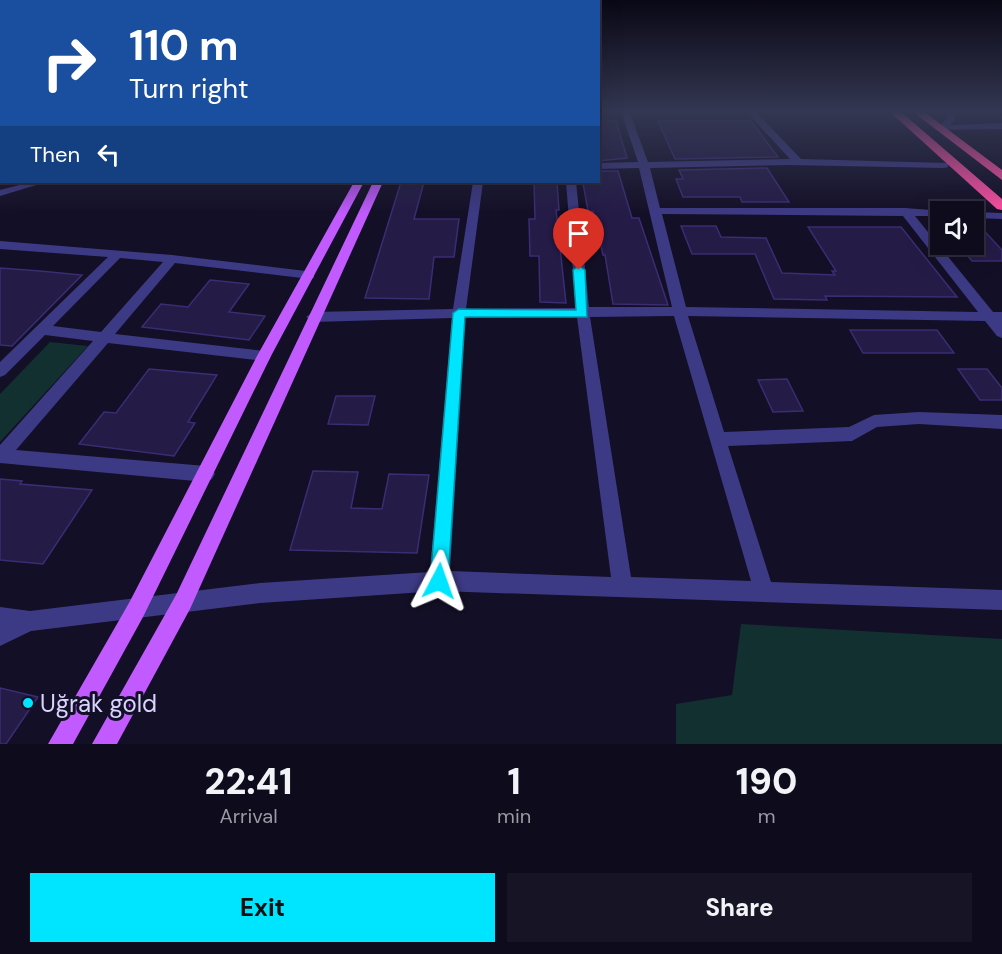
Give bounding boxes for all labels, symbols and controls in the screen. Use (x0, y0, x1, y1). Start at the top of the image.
text: 110 m (129, 18, 239, 73)
icon: right (30, 24, 108, 102)
text: Turn right (129, 71, 249, 106)
icon: left (92, 138, 125, 171)
text: Then (30, 140, 80, 169)
map controls (930, 201, 984, 255)
button: sound (930, 201, 984, 255)
pin (553, 208, 604, 270)
icon: arrive (562, 217, 595, 250)
position arrow (407, 549, 471, 613)
place label: Uğrak gold (40, 688, 157, 719)
marker: Uğrak gold (21, 696, 35, 710)
text: 22:41 (205, 758, 292, 805)
text: 1 (507, 758, 521, 805)
text: 190 (736, 758, 797, 805)
text: Arrival (219, 803, 278, 829)
text: min (497, 803, 531, 829)
text: m (758, 803, 775, 829)
button: Exit (30, 873, 495, 942)
button: Share (507, 873, 972, 942)

